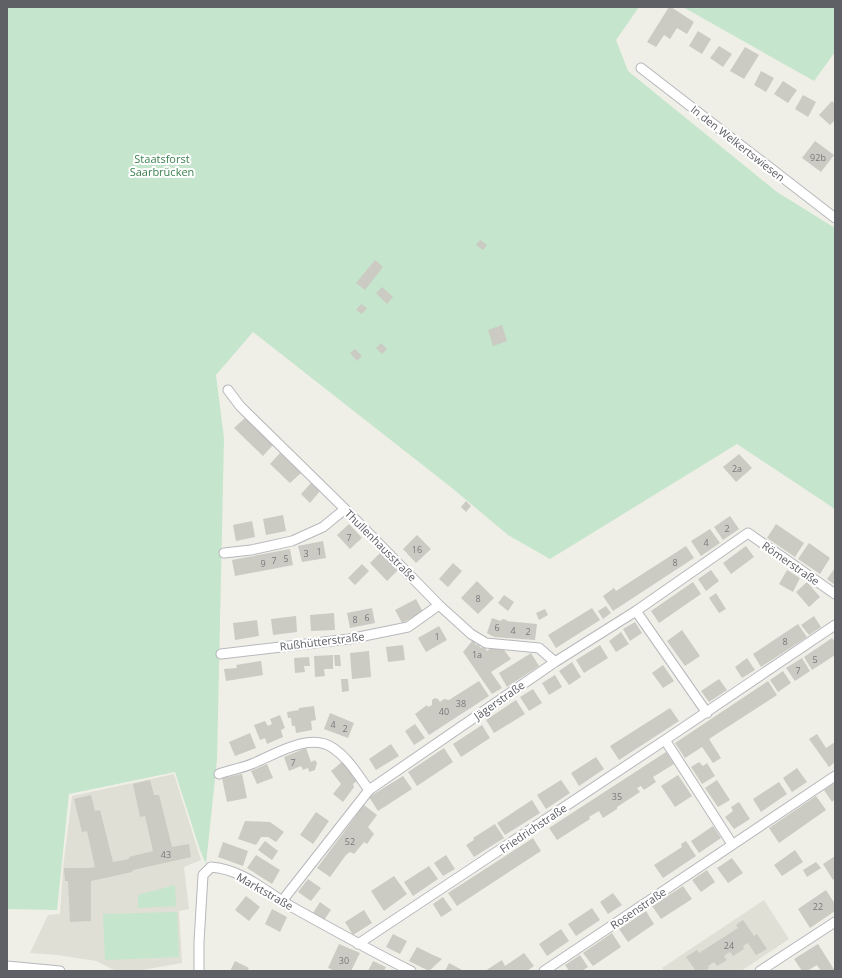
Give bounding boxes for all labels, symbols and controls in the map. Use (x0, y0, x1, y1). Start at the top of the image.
street label: In den Welkertswiesen (688, 102, 788, 184)
park label: Staatsforst Saarbrücken (130, 151, 194, 179)
house number: 92b (810, 151, 826, 164)
house number: 2a (732, 462, 742, 475)
street label: Thullenhausstraße (342, 506, 420, 584)
house number: 2 (724, 522, 730, 535)
house number: 7 (346, 531, 352, 544)
house number: 4 (703, 536, 709, 549)
street label: Römerstraße (759, 538, 823, 588)
house number: 16 (412, 543, 422, 556)
house number: 1 (316, 545, 322, 558)
house number: 3 (303, 547, 309, 560)
house number: 5 (283, 552, 289, 565)
house number: 7 (271, 554, 277, 567)
house number: 8 (672, 556, 678, 569)
house number: 9 (260, 557, 266, 570)
house number: 8 (475, 592, 481, 605)
house number: 6 (364, 611, 370, 624)
house number: 8 (352, 613, 358, 626)
house number: 6 (494, 621, 500, 634)
house number: 4 (510, 624, 516, 637)
house number: 2 (525, 625, 531, 638)
street label: Rußhütterstraße (279, 628, 365, 654)
house number: 1 (434, 630, 440, 643)
house number: 8 (782, 635, 788, 648)
house number: 1a (472, 648, 482, 661)
house number: 5 (812, 653, 818, 666)
house number: 7 (795, 664, 801, 677)
street label: Jägerstraße (470, 677, 527, 723)
house number: 38 (456, 697, 466, 710)
house number: 40 (439, 705, 449, 718)
house number: 4 (330, 718, 336, 731)
house number: 2 (342, 722, 348, 735)
house number: 7 (290, 756, 296, 769)
house number: 35 (612, 790, 622, 803)
street label: Friedrichstraße (496, 800, 570, 856)
house number: 52 (345, 835, 355, 848)
house number: 43 (161, 848, 171, 861)
street label: Marktstraße (234, 869, 296, 913)
street label: Rosenstraße (607, 884, 669, 932)
house number: 22 (813, 900, 823, 913)
house number: 24 (724, 939, 734, 952)
house number: 30 (339, 954, 349, 967)

